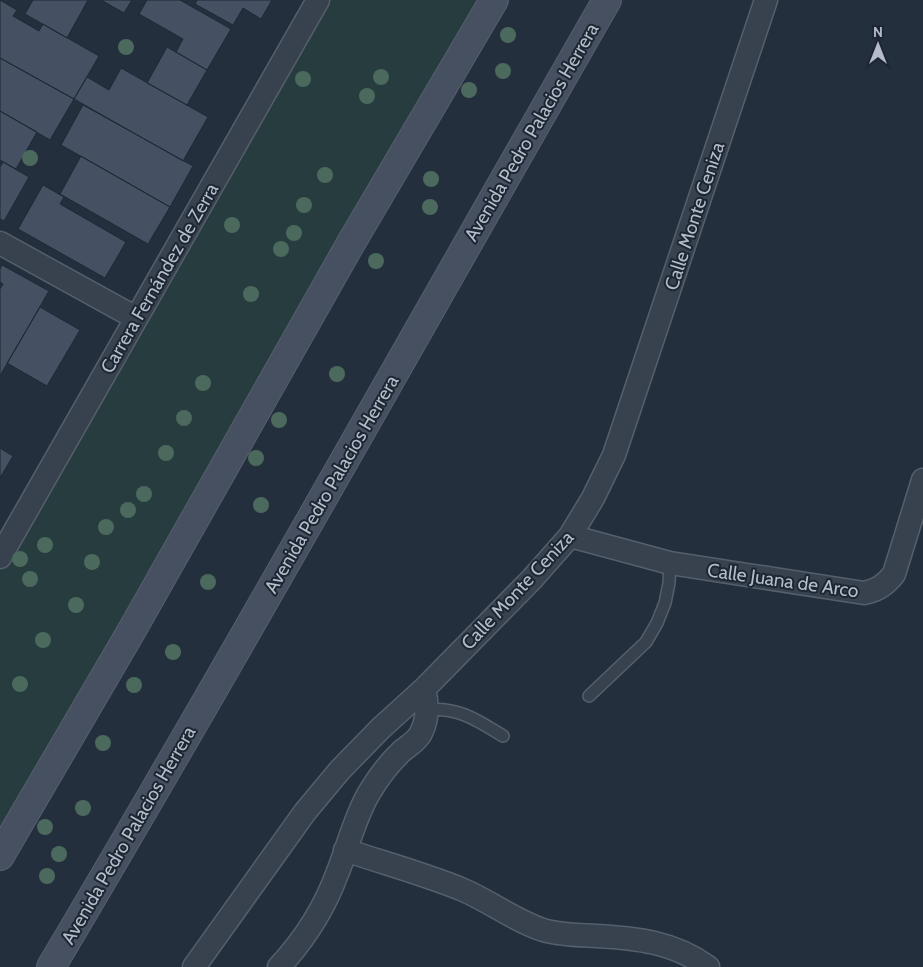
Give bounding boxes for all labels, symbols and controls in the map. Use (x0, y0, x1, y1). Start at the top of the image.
street label: Avenida Pedro Palacios Herrera (460, 19, 603, 245)
north arrow (853, 20, 903, 70)
text: N (873, 23, 883, 41)
street label: Calle Monte Ceniza (660, 139, 729, 293)
street label: Carrera Fernández de Zerra (96, 179, 223, 377)
street label: Avenida Pedro Palacios Herrera (260, 371, 403, 597)
street label: Calle Monte Ceniza (456, 526, 578, 655)
street label: Calle Juana de Arco (706, 559, 860, 602)
street label: Avenida Pedro Palacios Herrera (57, 722, 200, 948)

